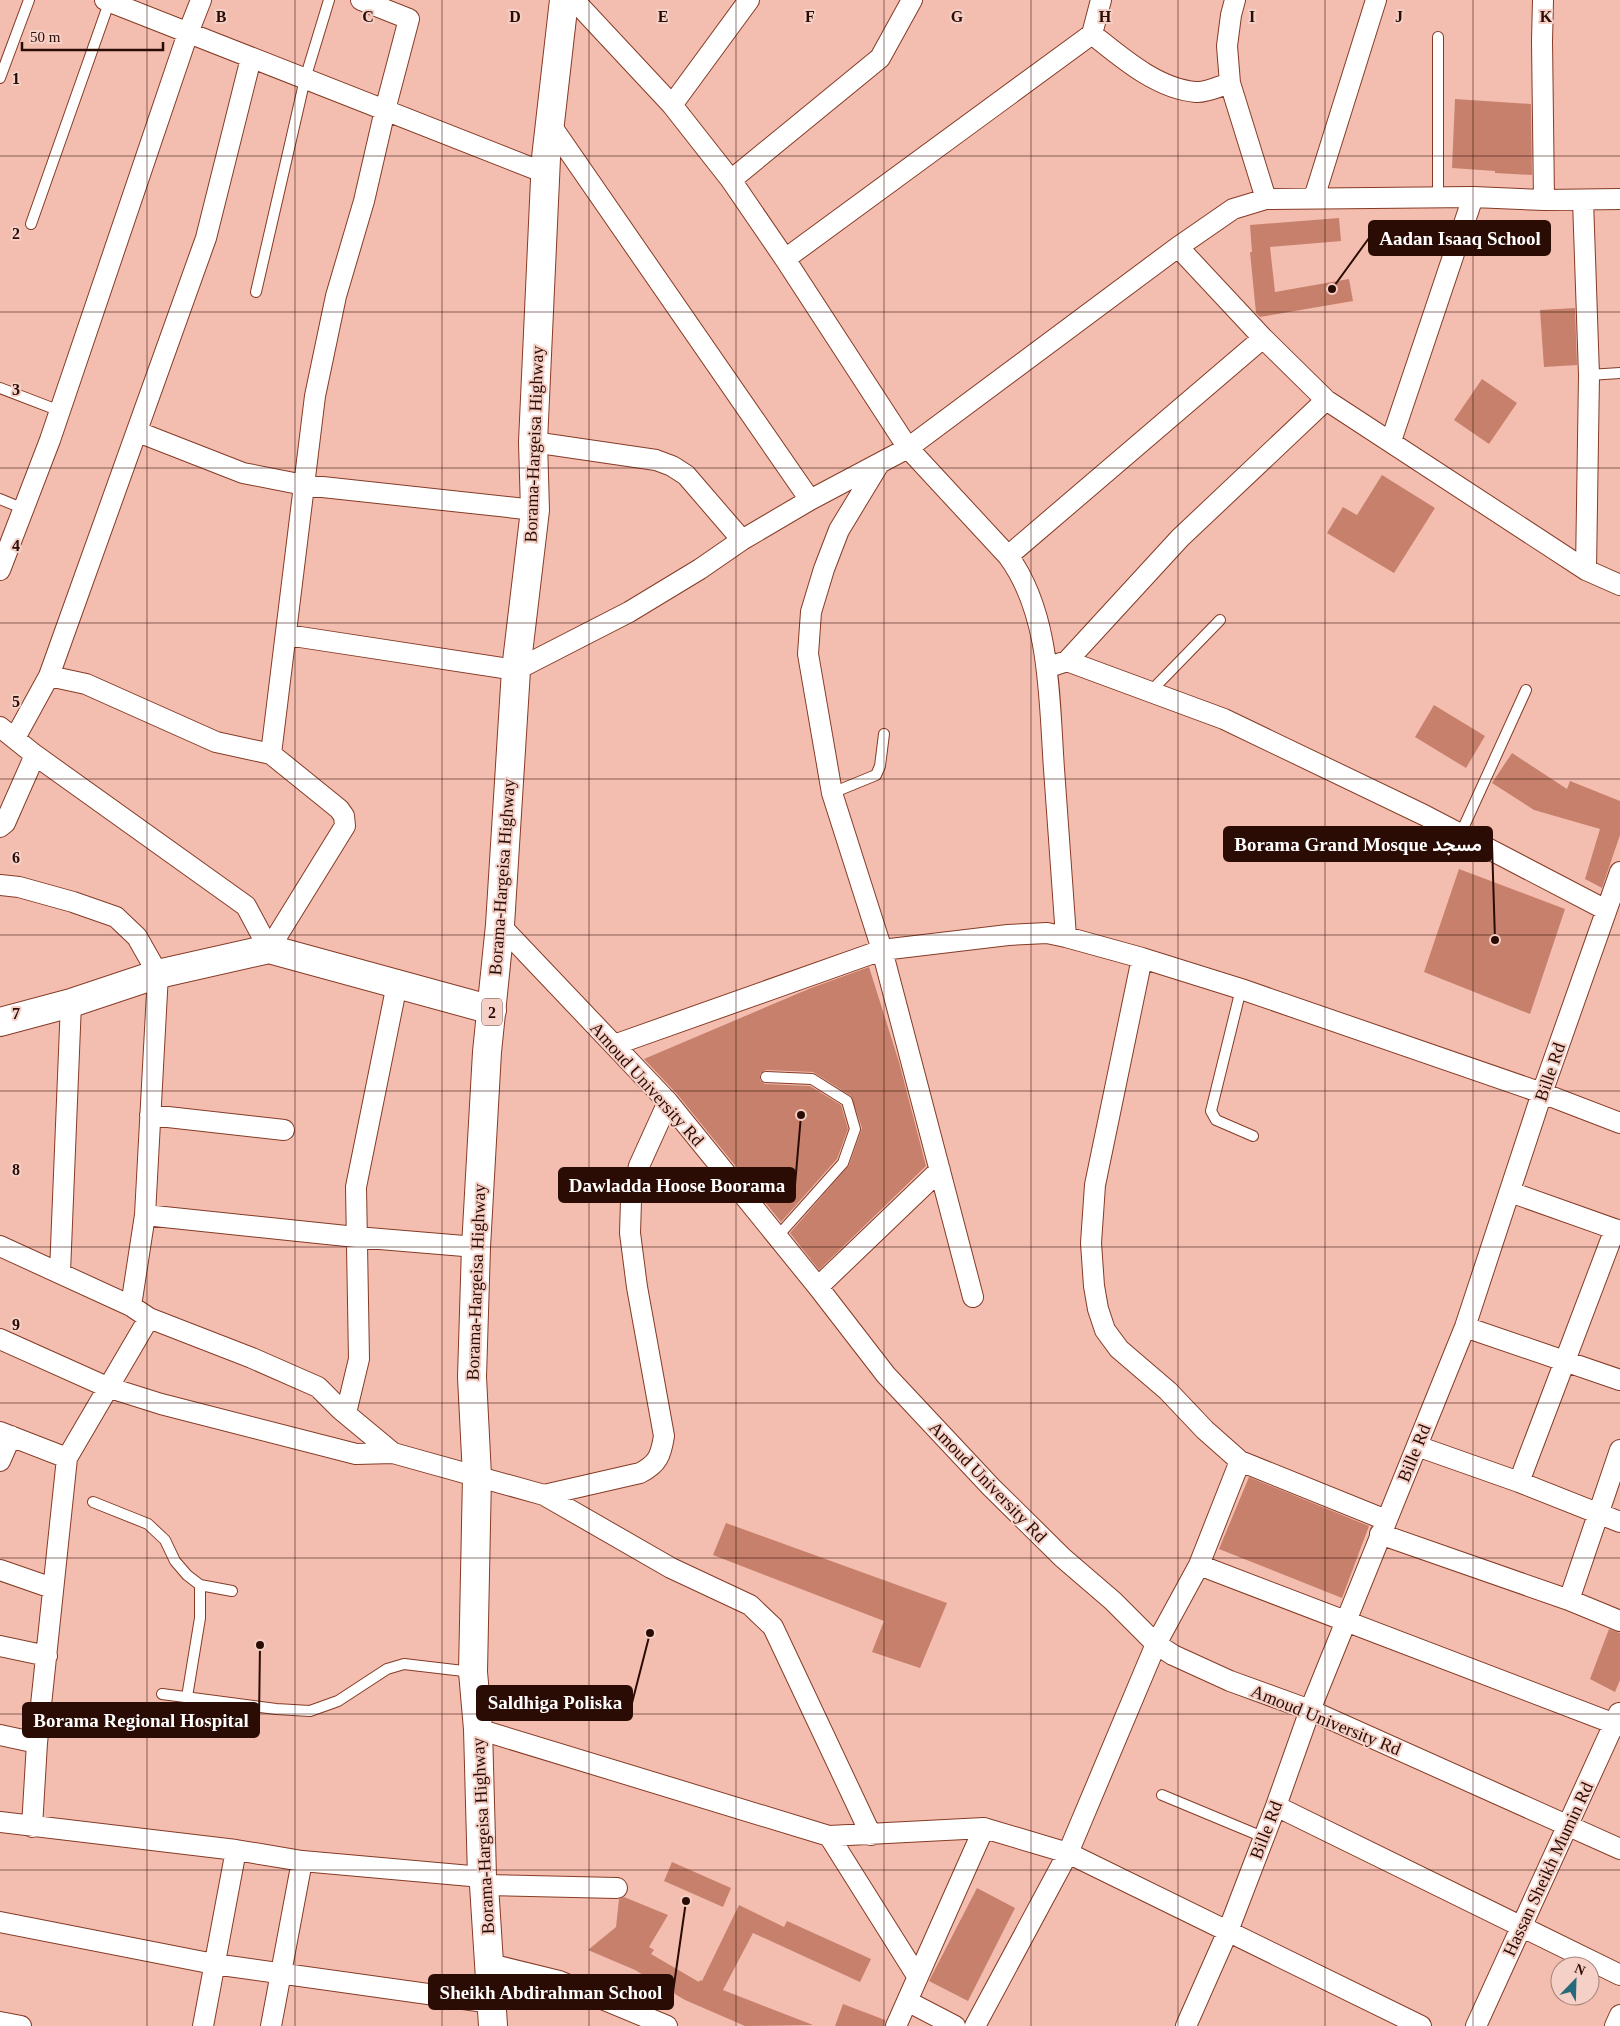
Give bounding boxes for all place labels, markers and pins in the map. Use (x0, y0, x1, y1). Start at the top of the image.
callout: Aadan Isaaq School (1369, 221, 1550, 255)
callout: Borama Grand Mosque مسجد (1224, 827, 1492, 861)
callout: Dawladda Hoose Boorama (559, 1168, 795, 1202)
callout: Saldhiga Poliska (477, 1686, 632, 1720)
callout: Borama Regional Hospital (23, 1703, 259, 1737)
callout: Sheikh Abdirahman School (429, 1975, 673, 2009)

